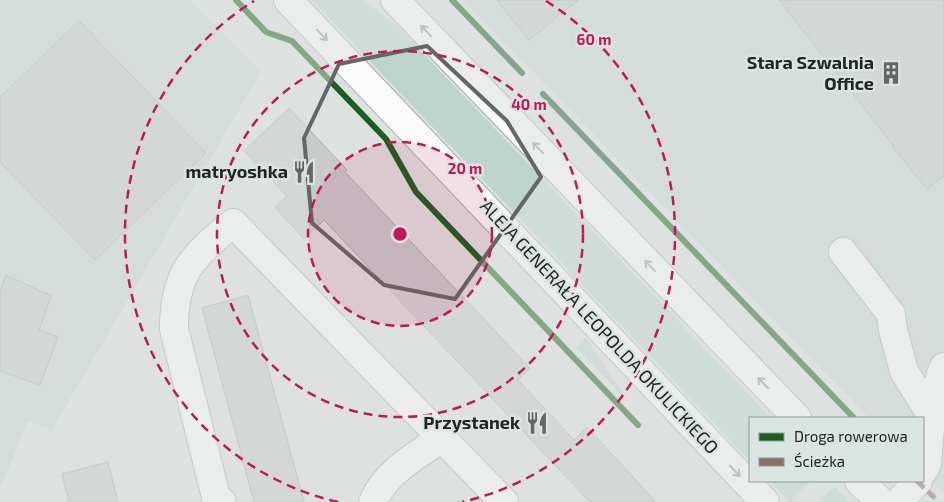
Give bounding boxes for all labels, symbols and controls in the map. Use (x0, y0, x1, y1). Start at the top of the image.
one-way arrow (419, 25, 432, 37)
one-way arrow (316, 29, 328, 42)
text: 60 m (577, 30, 611, 48)
place label: Stara Szwalnia Office (747, 51, 874, 94)
building icon: Stara Szwalnia Office (878, 60, 904, 86)
text: 40 m (511, 95, 547, 113)
one-way arrow (532, 142, 544, 155)
restaurant icon: matryoshka (291, 159, 317, 185)
text: 20 m (448, 159, 482, 177)
place label: matryoshka (185, 160, 288, 182)
street label: ALEJA GENERAŁA LEOPOLDA OKULICKIEGO (476, 195, 724, 458)
centre of rings (391, 225, 409, 243)
one-way arrow (644, 260, 656, 272)
one-way arrow (757, 378, 769, 390)
restaurant icon: Przystanek (524, 410, 550, 436)
place label: Przystanek (423, 411, 520, 433)
legend (749, 417, 924, 482)
text: Droga rowerowa (794, 427, 908, 445)
text: Ścieżka (794, 452, 845, 470)
one-way arrow (729, 464, 741, 477)

